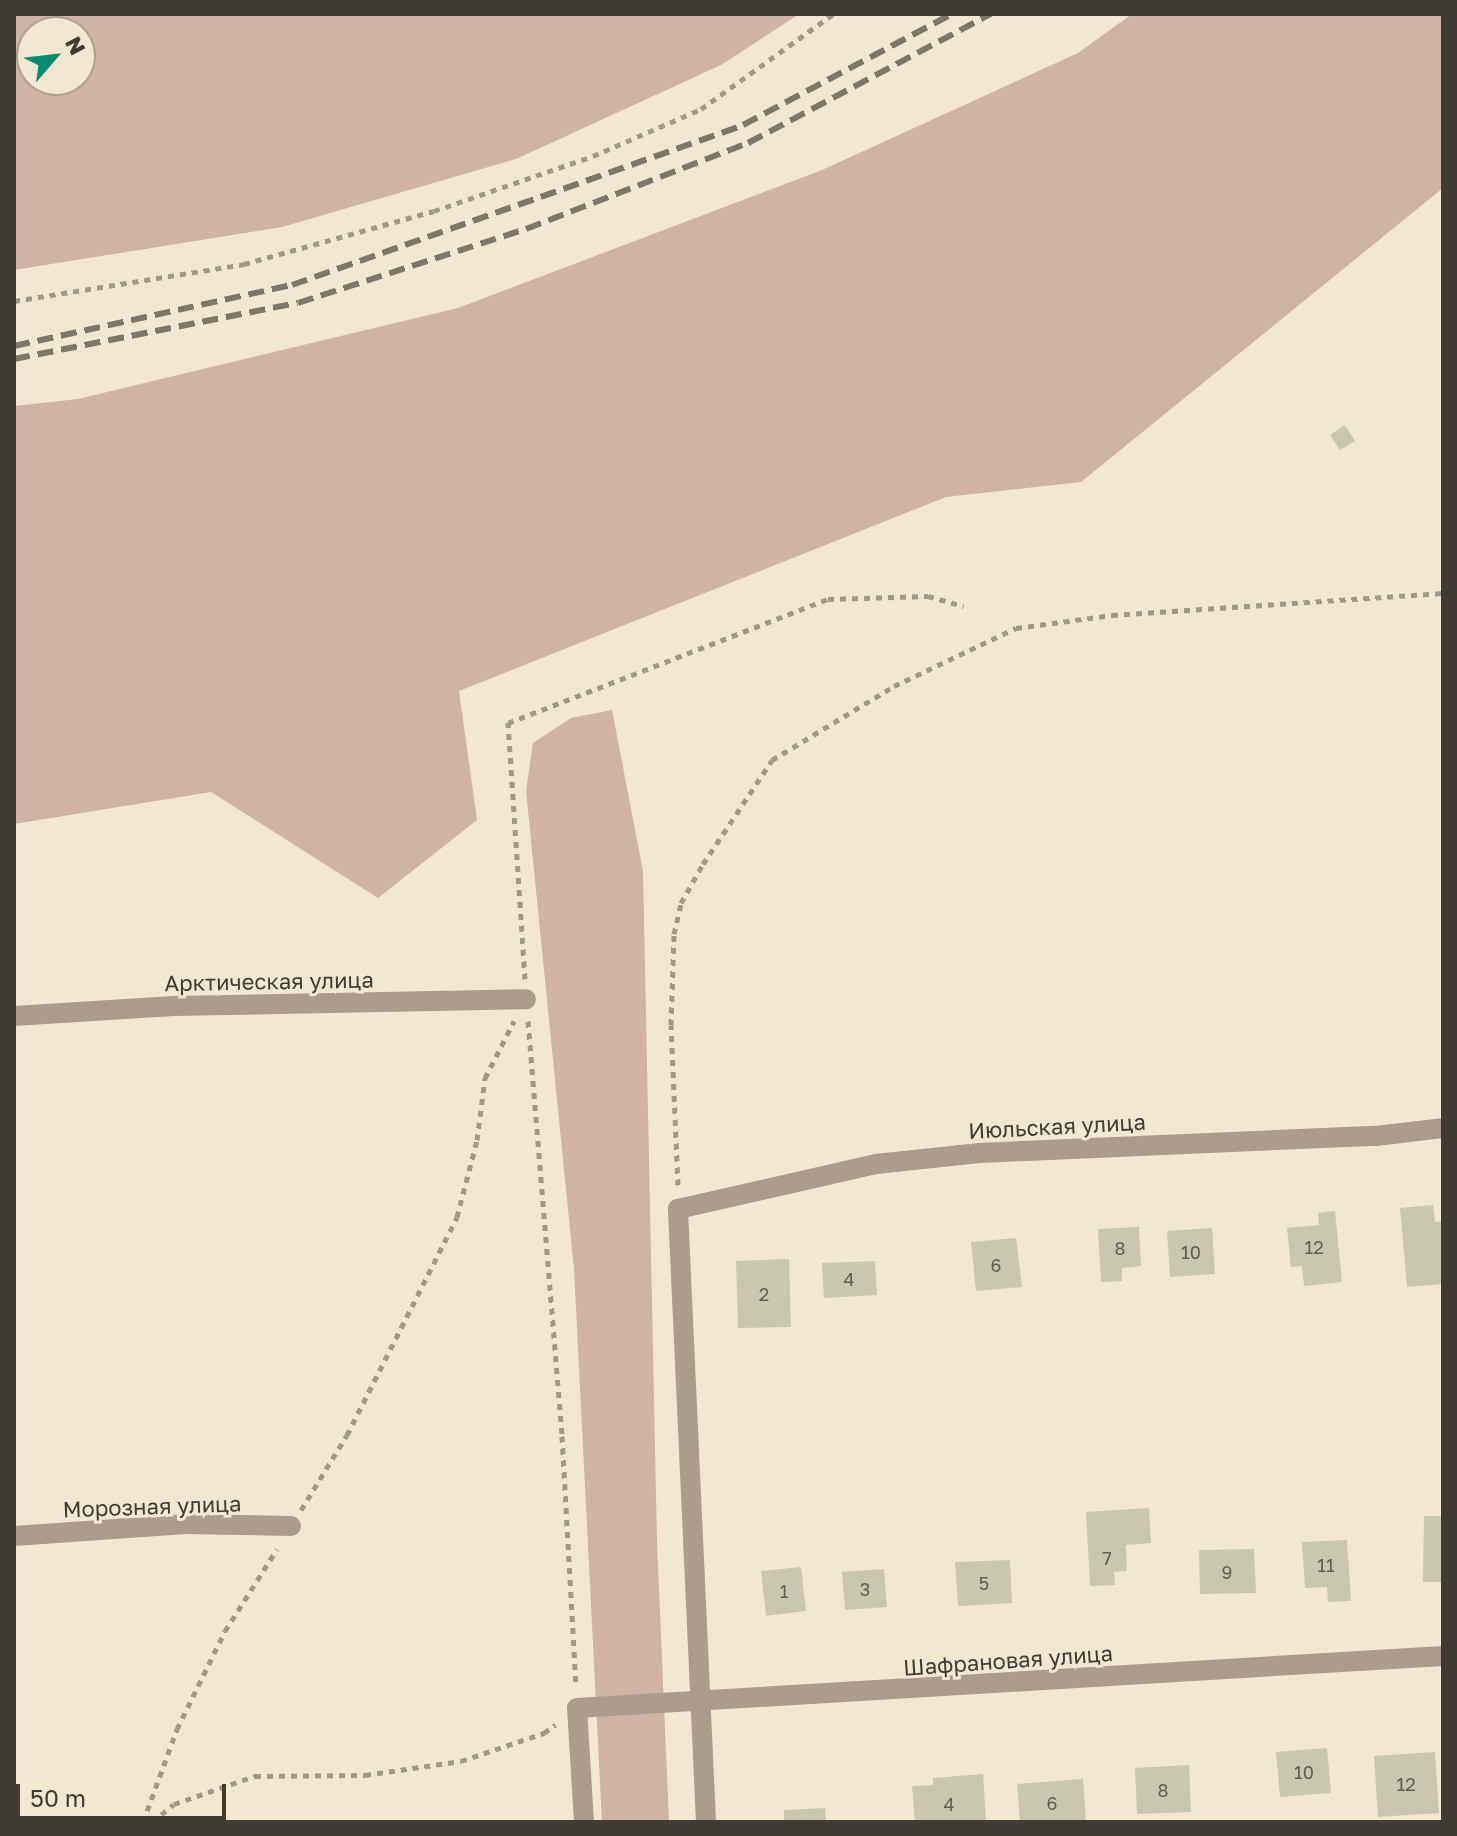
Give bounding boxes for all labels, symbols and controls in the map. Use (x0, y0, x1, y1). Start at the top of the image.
north arrow (16, 16, 96, 96)
text: N (60, 32, 92, 59)
street label: Арктическая улица (164, 966, 374, 996)
street label: Июльская улица (968, 1108, 1146, 1144)
house number: 12 (1304, 1236, 1324, 1258)
house number: 8 (1115, 1237, 1125, 1259)
house number: 10 (1181, 1241, 1201, 1263)
house number: 6 (991, 1254, 1001, 1276)
house number: 4 (844, 1268, 854, 1290)
house number: 2 (759, 1283, 769, 1305)
street label: Морозная улица (62, 1490, 242, 1522)
house number: 7 (1102, 1547, 1112, 1569)
house number: 11 (1317, 1554, 1335, 1576)
house number: 9 (1222, 1561, 1232, 1583)
house number: 5 (979, 1572, 989, 1594)
house number: 3 (860, 1578, 870, 1600)
house number: 1 (780, 1580, 788, 1602)
street label: Шафрановая улица (902, 1640, 1114, 1680)
house number: 10 (1294, 1761, 1314, 1783)
scale bar (20, 1768, 230, 1818)
house number: 12 (1396, 1773, 1416, 1795)
house number: 8 (1158, 1779, 1168, 1801)
text: 50 m (30, 1783, 86, 1812)
house number: 6 (1047, 1792, 1057, 1814)
house number: 4 (944, 1793, 954, 1815)

